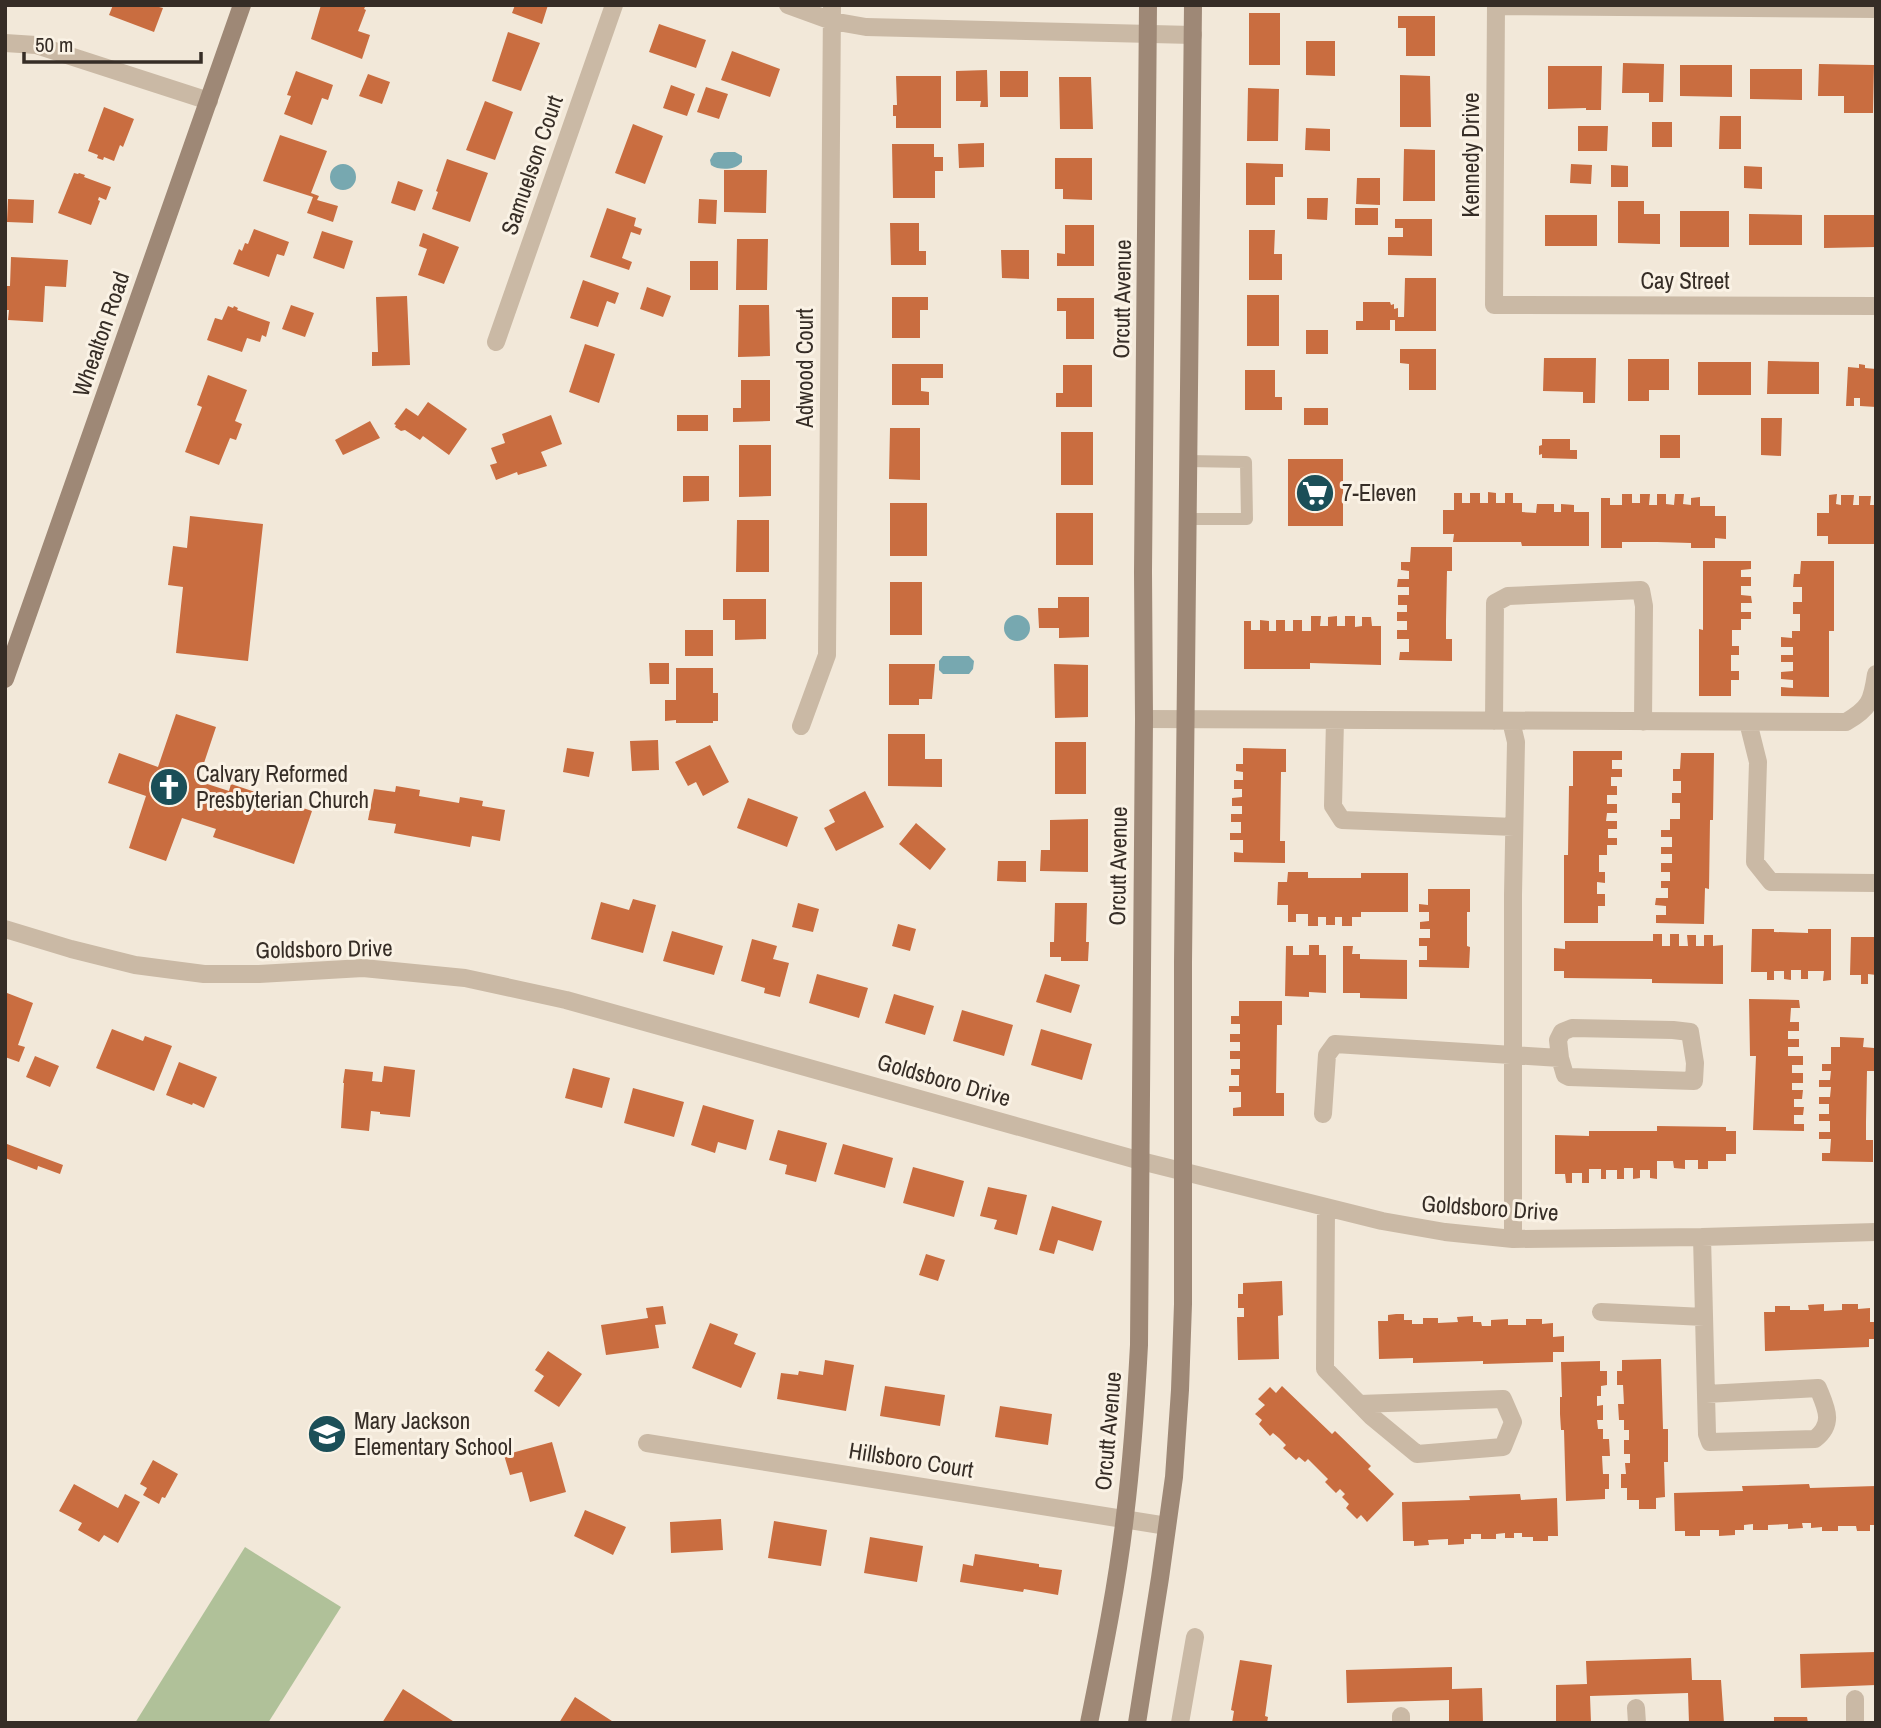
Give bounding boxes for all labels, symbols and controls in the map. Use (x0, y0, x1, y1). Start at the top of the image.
scale bar (24, 21, 201, 65)
text: 50 m (35, 30, 73, 59)
street label: Samuelson Court (493, 91, 570, 239)
street label: Kennedy Drive (1455, 93, 1486, 217)
street label: Orcutt Avenue (1105, 239, 1138, 359)
street label: Cay Street (1640, 265, 1730, 296)
street label: Whealton Road (65, 267, 136, 400)
street label: Adwood Court (789, 308, 820, 429)
supermarket icon: 7-Eleven (1294, 472, 1336, 514)
place label: 7-Eleven (1342, 477, 1416, 508)
place label: Calvary Reformed Presbyterian Church (196, 758, 369, 815)
church icon: Calvary Reformed Presbyterian Church (148, 766, 190, 808)
street label: Orcutt Avenue (1101, 806, 1134, 926)
street label: Goldsboro Drive (255, 932, 393, 965)
street label: Goldsboro Drive (874, 1046, 1014, 1113)
street label: Goldsboro Drive (1420, 1187, 1560, 1228)
street label: Orcutt Avenue (1087, 1370, 1128, 1492)
place label: Mary Jackson Elementary School (354, 1405, 512, 1462)
school or university icon: Mary Jackson Elementary School (306, 1413, 348, 1455)
street label: Hillsboro Court (847, 1434, 976, 1485)

